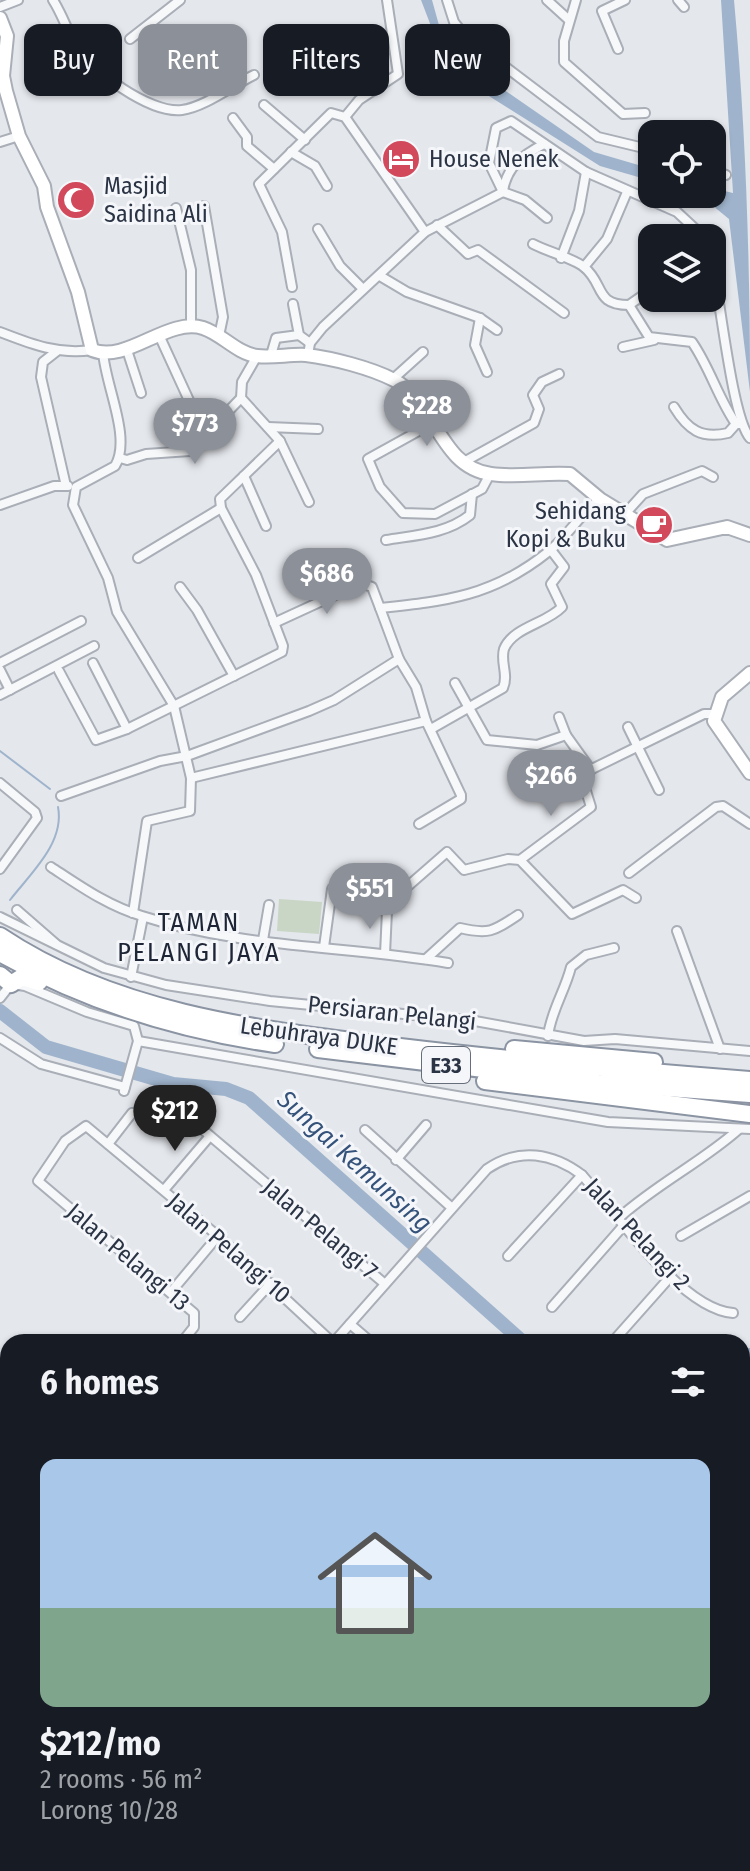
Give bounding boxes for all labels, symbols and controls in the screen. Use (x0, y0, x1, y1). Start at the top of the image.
chip: Buy (24, 24, 122, 96)
chip: Rent (138, 24, 247, 96)
chip: Filters (263, 24, 389, 96)
chip: New (405, 24, 510, 96)
map controls (638, 120, 726, 312)
button: locate (638, 120, 726, 208)
hotel icon: House Nenek (380, 138, 422, 180)
place label: House Nenek (429, 145, 559, 173)
place label: Masjid Saidina Ali (104, 172, 208, 228)
mosque icon: Masjid Saidina Ali (55, 179, 97, 221)
button: layers (638, 224, 726, 312)
pin: $228 (380, 380, 474, 448)
text: $228 (402, 390, 452, 421)
pin: $773 (148, 398, 242, 466)
text: $773 (171, 408, 219, 439)
place label: Sehidang Kopi & Buku (506, 497, 627, 553)
cafe icon: Sehidang Kopi & Buku (633, 504, 675, 546)
pin: $686 (280, 548, 374, 616)
text: $686 (300, 558, 354, 589)
pin: $266 (504, 750, 598, 818)
text: $266 (525, 760, 577, 791)
pin: $551 (323, 863, 417, 931)
text: $551 (346, 873, 394, 904)
district label: TAMAN PELANGI JAYA (117, 907, 281, 968)
street label: Persiaran Pelangi (306, 990, 478, 1036)
street label: Lebuhraya DUKE (238, 1011, 400, 1061)
road number: E33 (422, 1047, 470, 1083)
water label: Sungai Kemunsing (270, 1083, 438, 1239)
pin: $212 (128, 1085, 222, 1153)
text: $212 (151, 1095, 199, 1126)
street label: Jalan Pelangi 2 (578, 1172, 696, 1296)
street label: Jalan Pelangi 7 (257, 1173, 383, 1285)
street label: Jalan Pelangi 10 (162, 1187, 296, 1309)
street label: Jalan Pelangi 13 (61, 1197, 195, 1317)
icon: filters (666, 1360, 710, 1404)
text: 6 homes (40, 1362, 159, 1403)
icon: home (303, 1511, 447, 1655)
text: $212/mo (40, 1723, 161, 1764)
text: 2 rooms · 56 m² (40, 1764, 202, 1795)
text: Lorong 10/28 (40, 1795, 178, 1826)

